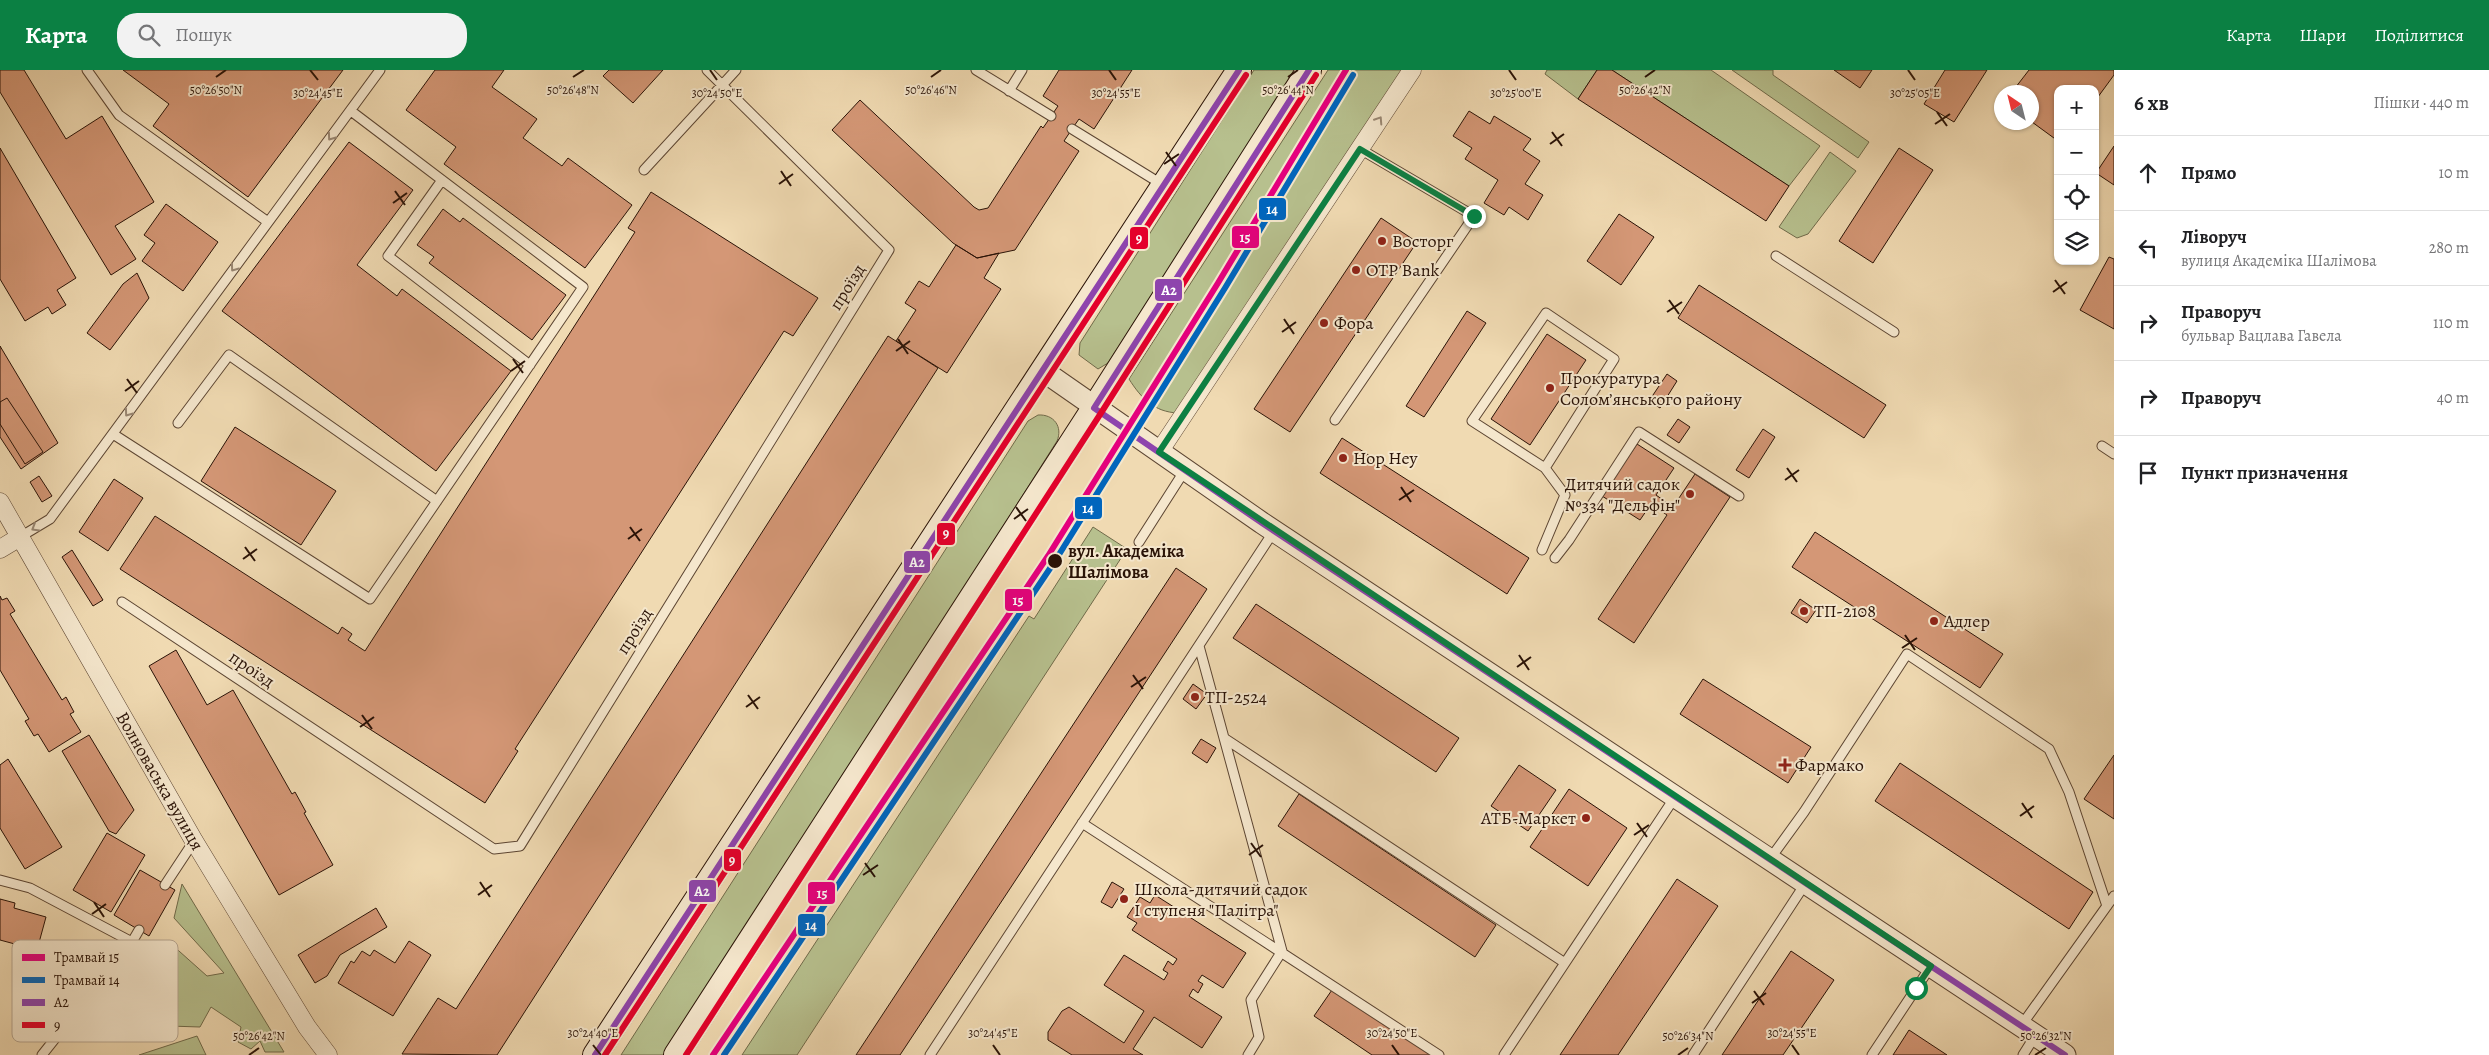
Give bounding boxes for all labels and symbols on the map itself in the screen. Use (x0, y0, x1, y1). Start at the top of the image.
text: 50°26'50"N (190, 82, 243, 98)
text: 50°26'48"N (547, 82, 599, 98)
text: 50°26'46"N (905, 82, 957, 98)
text: 50°26'44"N (1262, 82, 1314, 98)
text: 50°26'42"N (1619, 82, 1671, 98)
text: 30°24'45"E (293, 85, 343, 101)
text: 30°24'50"E (692, 85, 742, 101)
text: 30°24'55"E (1091, 85, 1141, 101)
text: 30°25'00"E (1490, 85, 1542, 101)
text: 30°25'05"E (1890, 85, 1940, 101)
north arrow (1994, 85, 2039, 130)
one-way arrow (1373, 116, 1382, 125)
one-way arrow (328, 131, 336, 140)
line badge: 14 (1258, 197, 1287, 221)
text: 14 (1266, 200, 1278, 219)
route end (1463, 205, 1486, 228)
line badge: 15 (1231, 225, 1260, 249)
line badge: 9 (1129, 226, 1149, 250)
text: 15 (1240, 228, 1251, 247)
text: 9 (1136, 229, 1143, 248)
place label: Восторг (1392, 229, 1454, 253)
marker: Восторг (1376, 235, 1388, 247)
place label: OTP Bank (1366, 258, 1440, 282)
street label: проїзд (823, 259, 871, 315)
one-way arrow (231, 262, 240, 272)
marker: OTP Bank (1350, 264, 1362, 276)
line badge: А2 (1154, 278, 1183, 302)
text: А2 (1160, 281, 1177, 300)
place label: Фора (1334, 311, 1374, 335)
marker: Фора (1318, 317, 1330, 329)
place label: Прокуратура Солом’янського району (1560, 366, 1742, 411)
marker: Прокуратура Солом’янського району (1544, 382, 1556, 394)
one-way arrow (125, 407, 133, 416)
place label: Hop Hey (1353, 446, 1419, 470)
marker: Hop Hey (1337, 452, 1349, 464)
place label: Дитячий садок №334 "Дельфін" (1565, 472, 1680, 517)
marker: Дитячий садок №334 "Дельфін" (1684, 488, 1696, 500)
line badge: 14 (1074, 496, 1103, 520)
text: 14 (1082, 499, 1094, 518)
one-way arrow (32, 522, 41, 532)
line badge: 9 (936, 522, 956, 546)
text: 9 (943, 524, 950, 543)
place label: вул. Академіка Шалімова (1068, 539, 1185, 584)
line badge: А2 (903, 550, 931, 574)
marker: вул. Академіка Шалімова (1046, 552, 1064, 570)
text: А2 (908, 553, 925, 572)
line badge: 15 (1004, 588, 1033, 612)
text: 15 (1013, 591, 1024, 610)
place label: ТП-2108 (1814, 599, 1876, 623)
street label: проїзд (610, 603, 658, 659)
marker: ТП-2108 (1798, 605, 1810, 617)
place label: Адлер (1943, 609, 1990, 633)
marker: Адлер (1928, 615, 1940, 627)
street label: проїзд (224, 645, 280, 693)
place label: ТП-2524 (1205, 685, 1267, 709)
marker: ТП-2524 (1189, 691, 1201, 703)
street label: Волноваська вулиця (110, 707, 210, 855)
place label: Фармако (1795, 753, 1864, 777)
marker: Фармако (1779, 759, 1791, 771)
place label: АТБ-Маркет (1480, 806, 1576, 830)
marker: АТБ-Маркет (1580, 812, 1592, 824)
line badge: 9 (723, 848, 742, 872)
text: 9 (729, 851, 736, 870)
place label: Школа-дитячий садок І ступеня "Палітра" (1134, 877, 1308, 922)
line badge: А2 (688, 879, 717, 903)
line badge: 15 (807, 881, 836, 905)
text: А2 (693, 882, 710, 901)
text: 15 (817, 884, 828, 903)
marker: Школа-дитячий садок І ступеня "Палітра" (1118, 893, 1130, 905)
line badge: 14 (797, 913, 826, 937)
text: 14 (805, 916, 817, 935)
legend (12, 940, 178, 1042)
text: Трамвай 15 (54, 948, 119, 967)
text: Трамвай 14 (54, 971, 120, 990)
route start (1905, 977, 1928, 1000)
text: А2 (53, 993, 69, 1012)
text: 9 (54, 1016, 60, 1035)
text: 30°24'40"E (568, 1025, 618, 1041)
text: 30°24'45"E (968, 1025, 1018, 1041)
text: 30°24'50"E (1367, 1025, 1417, 1041)
text: 30°24'55"E (1767, 1025, 1817, 1041)
text: 50°26'42"N (233, 1028, 285, 1044)
text: 50°26'34"N (1662, 1028, 1714, 1044)
text: 50°26'32"N (2020, 1028, 2072, 1044)

